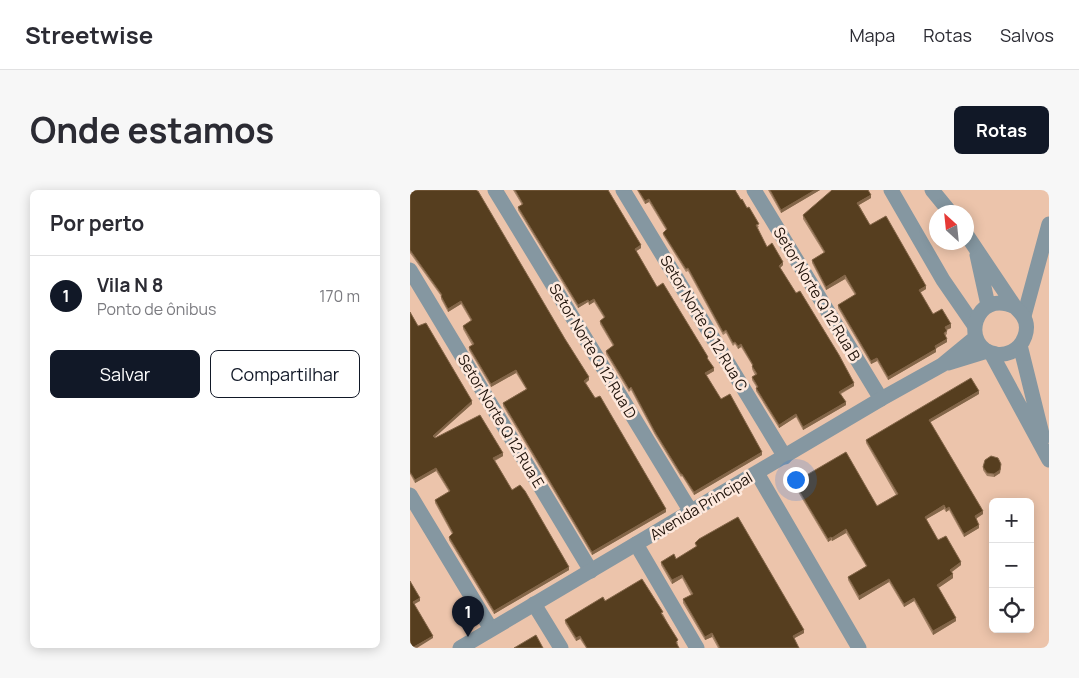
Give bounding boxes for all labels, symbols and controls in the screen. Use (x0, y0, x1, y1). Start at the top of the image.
text: Streetwise (25, 18, 153, 51)
text: Mapa (849, 23, 895, 47)
text: Rotas (923, 23, 972, 47)
text: Salvos (1000, 23, 1054, 47)
text: Onde estamos (30, 106, 274, 154)
button: Rotas (954, 106, 1049, 154)
north arrow (929, 205, 974, 250)
text: Por perto (50, 209, 144, 237)
street label: Setor Norte Q 12 Rua B (769, 223, 865, 365)
street label: Setor Norte Q 12 Rua C (655, 251, 753, 395)
text: Vila N 8 (97, 272, 163, 298)
street label: Setor Norte Q 12 Rua D (544, 280, 642, 422)
text: 1 (62, 285, 70, 307)
text: 170 m (319, 285, 360, 307)
text: Ponto de ônibus (97, 298, 216, 320)
button: Salvar (50, 350, 200, 398)
button: Compartilhar (210, 350, 360, 398)
street label: Setor Norte Q 12 Rua E (453, 350, 549, 492)
street label: Avenida Principal (646, 467, 756, 545)
your location (783, 467, 809, 493)
map controls (989, 498, 1034, 633)
button: + (989, 498, 1034, 543)
button: − (989, 543, 1034, 588)
button: locate (989, 588, 1034, 633)
pin: 1 (452, 596, 484, 637)

